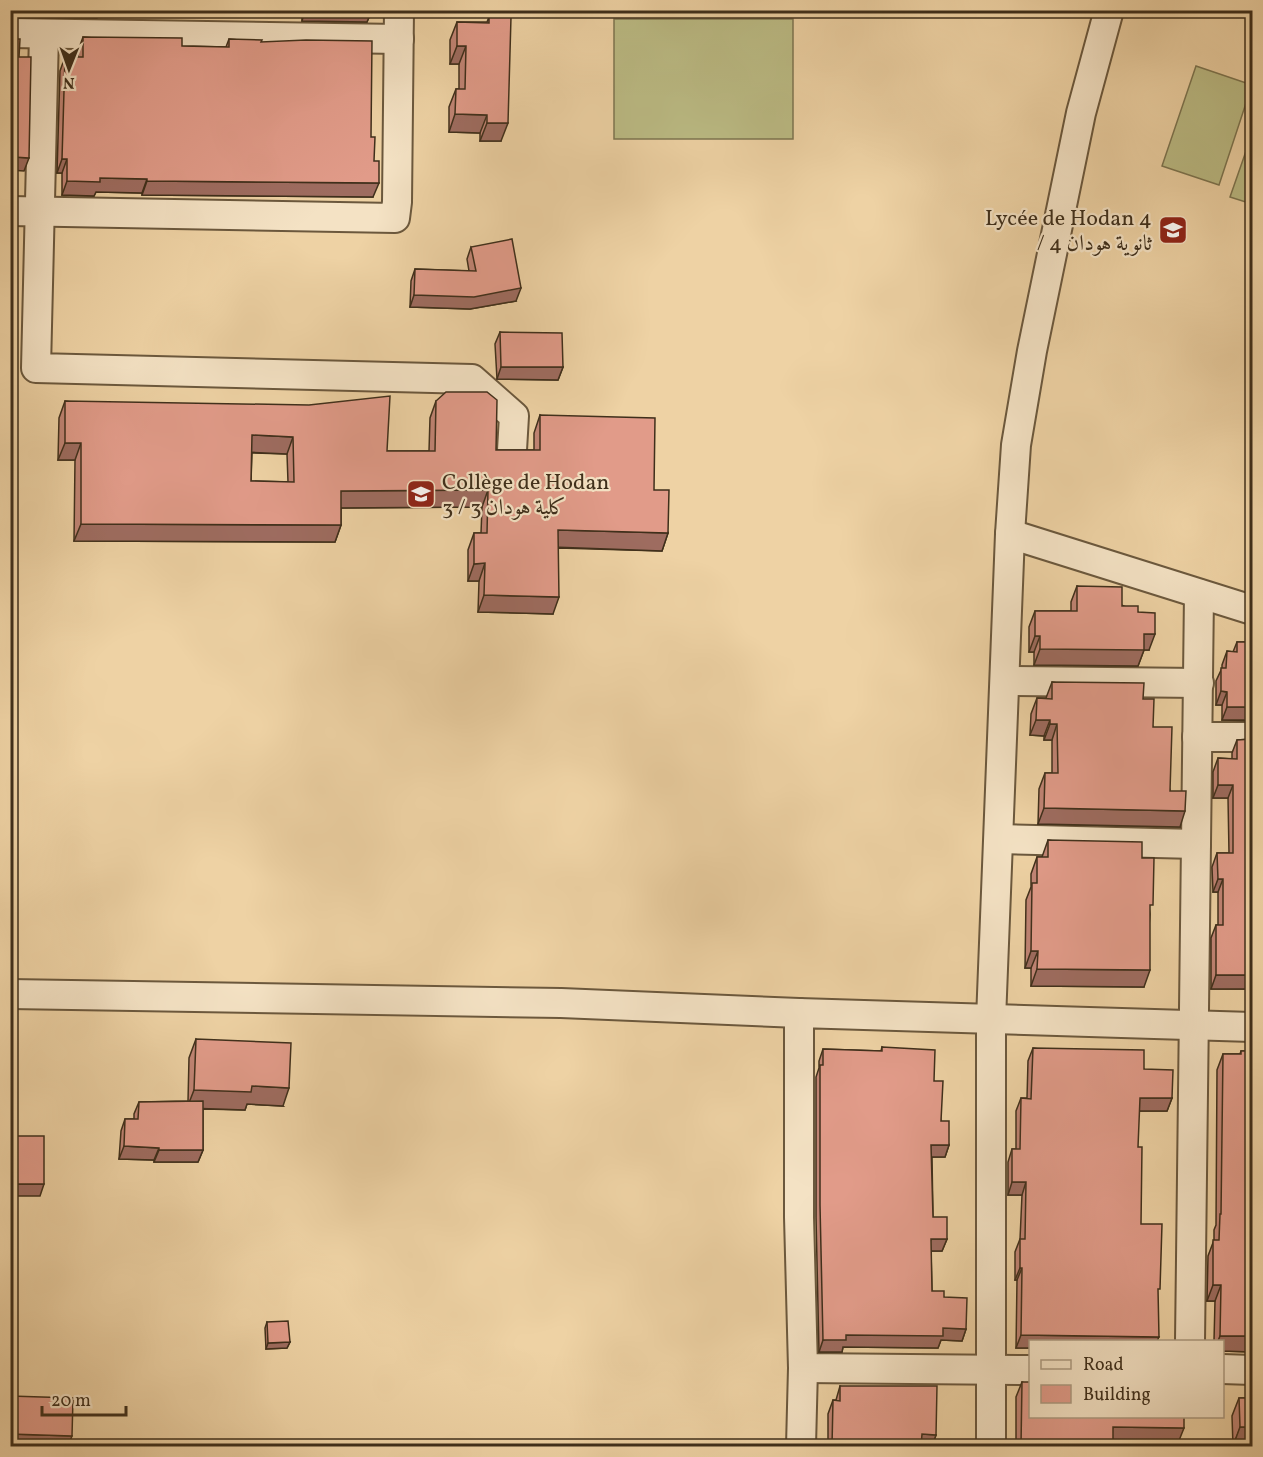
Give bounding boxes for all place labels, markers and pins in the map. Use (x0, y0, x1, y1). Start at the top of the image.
place label: Lycée de Hodan 4 / ثانوية هودان 4 (985, 204, 1153, 260)
school or university icon: Lycée de Hodan 4 / ثانوية هودان 4 (1157, 214, 1189, 246)
place label: Collège de Hodan 3 / كلية هودان 3 (442, 468, 610, 524)
school or university icon: Collège de Hodan 3 / كلية هودان 3 (405, 478, 437, 510)

